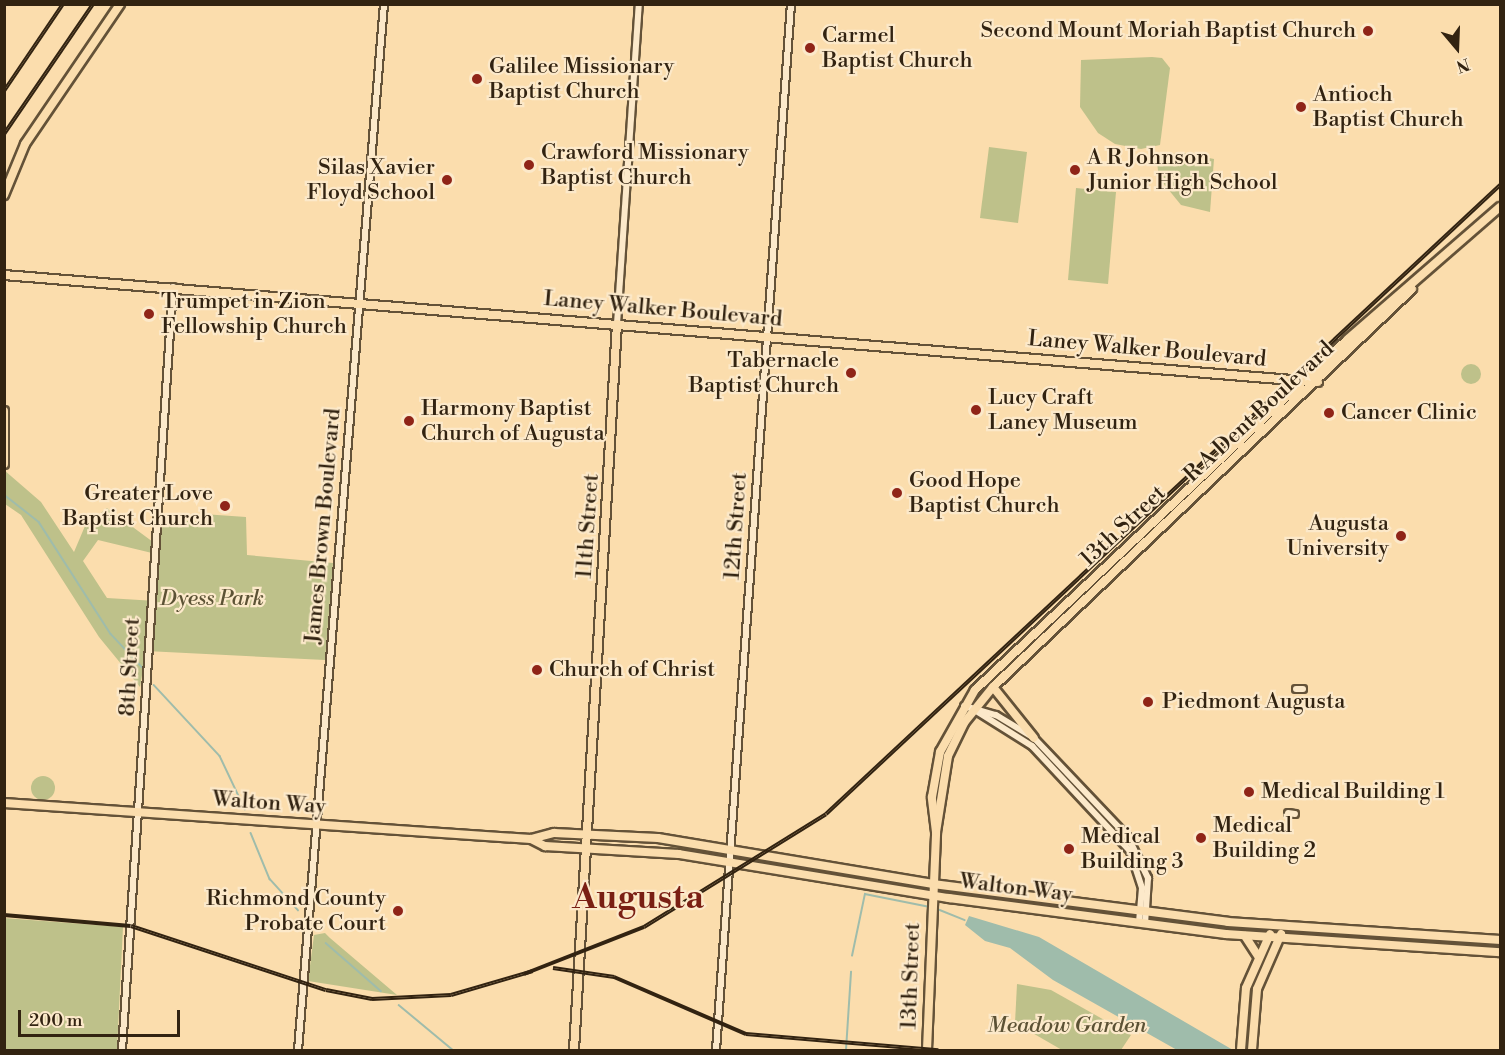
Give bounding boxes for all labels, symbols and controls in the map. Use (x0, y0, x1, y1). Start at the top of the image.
place label: Second Mount Moriah Baptist Church (981, 18, 1356, 44)
north arrow (1427, 18, 1487, 78)
place label: Carmel Baptist Church (822, 22, 973, 74)
marker: Second Mount Moriah Baptist Church (1361, 24, 1375, 38)
marker: Carmel Baptist Church (803, 41, 817, 55)
place label: Galilee Missionary Baptist Church (489, 53, 674, 104)
text: N (1454, 54, 1472, 77)
marker: Galilee Missionary Baptist Church (470, 72, 484, 86)
place label: Antioch Baptist Church (1313, 81, 1464, 132)
marker: Antioch Baptist Church (1294, 100, 1308, 114)
place label: Crawford Missionary Baptist Church (541, 139, 749, 190)
place label: A R Johnson Junior High School (1087, 144, 1278, 196)
place label: Silas Xavier Floyd School (307, 154, 435, 206)
marker: Crawford Missionary Baptist Church (522, 158, 536, 172)
marker: A R Johnson Junior High School (1068, 163, 1082, 177)
marker: Silas Xavier Floyd School (440, 173, 454, 187)
street label: Laney Walker Boulevard (543, 285, 783, 333)
place label: Trumpet in Zion Fellowship Church (161, 288, 347, 340)
marker: Trumpet in Zion Fellowship Church (142, 307, 156, 321)
street label: Laney Walker Boulevard (1027, 325, 1267, 373)
street label: R A Dent Boulevard (1179, 336, 1339, 488)
place label: Tabernacle Baptist Church (688, 347, 839, 398)
marker: Tabernacle Baptist Church (844, 366, 858, 380)
place label: Lucy Craft Laney Museum (988, 384, 1138, 436)
place label: Harmony Baptist Church of Augusta (421, 395, 605, 446)
place label: Cancer Clinic (1341, 400, 1477, 426)
marker: Lucy Craft Laney Museum (969, 403, 983, 417)
marker: Cancer Clinic (1322, 406, 1336, 420)
street label: James Brown Boulevard (300, 407, 346, 645)
marker: Harmony Baptist Church of Augusta (402, 414, 416, 428)
place label: Good Hope Baptist Church (909, 467, 1060, 518)
street label: 12th Street (719, 471, 753, 581)
street label: 11th Street (571, 473, 605, 579)
place label: Greater Love Baptist Church (62, 480, 213, 532)
street label: 13th Street (1075, 480, 1171, 572)
marker: Good Hope Baptist Church (890, 486, 904, 500)
marker: Greater Love Baptist Church (218, 499, 232, 513)
place label: Augusta University (1287, 510, 1389, 562)
marker: Augusta University (1394, 529, 1408, 543)
park label: Dyess Park (160, 586, 264, 612)
street label: 8th Street (114, 617, 146, 717)
place label: Church of Christ (549, 657, 715, 683)
marker: Church of Christ (530, 663, 544, 677)
place label: Piedmont Augusta (1162, 689, 1345, 715)
marker: Piedmont Augusta (1139, 693, 1157, 711)
place label: Medical Building 1 (1261, 779, 1445, 805)
marker: Medical Building 1 (1242, 785, 1256, 799)
street label: Walton Way (211, 786, 327, 820)
place label: Medical Building 2 (1213, 812, 1316, 864)
place label: Medical Building 3 (1081, 823, 1184, 874)
marker: Medical Building 2 (1194, 831, 1208, 845)
marker: Medical Building 3 (1062, 842, 1076, 856)
street label: Walton Way (958, 868, 1074, 908)
district label: Augusta (572, 879, 704, 919)
place label: Richmond County Probate Court (206, 885, 386, 936)
marker: Richmond County Probate Court (391, 904, 405, 918)
street label: 13th Street (896, 922, 926, 1030)
scale bar (21, 998, 183, 1036)
text: 200 m (29, 1009, 83, 1032)
park label: Meadow Garden (987, 1013, 1147, 1039)

